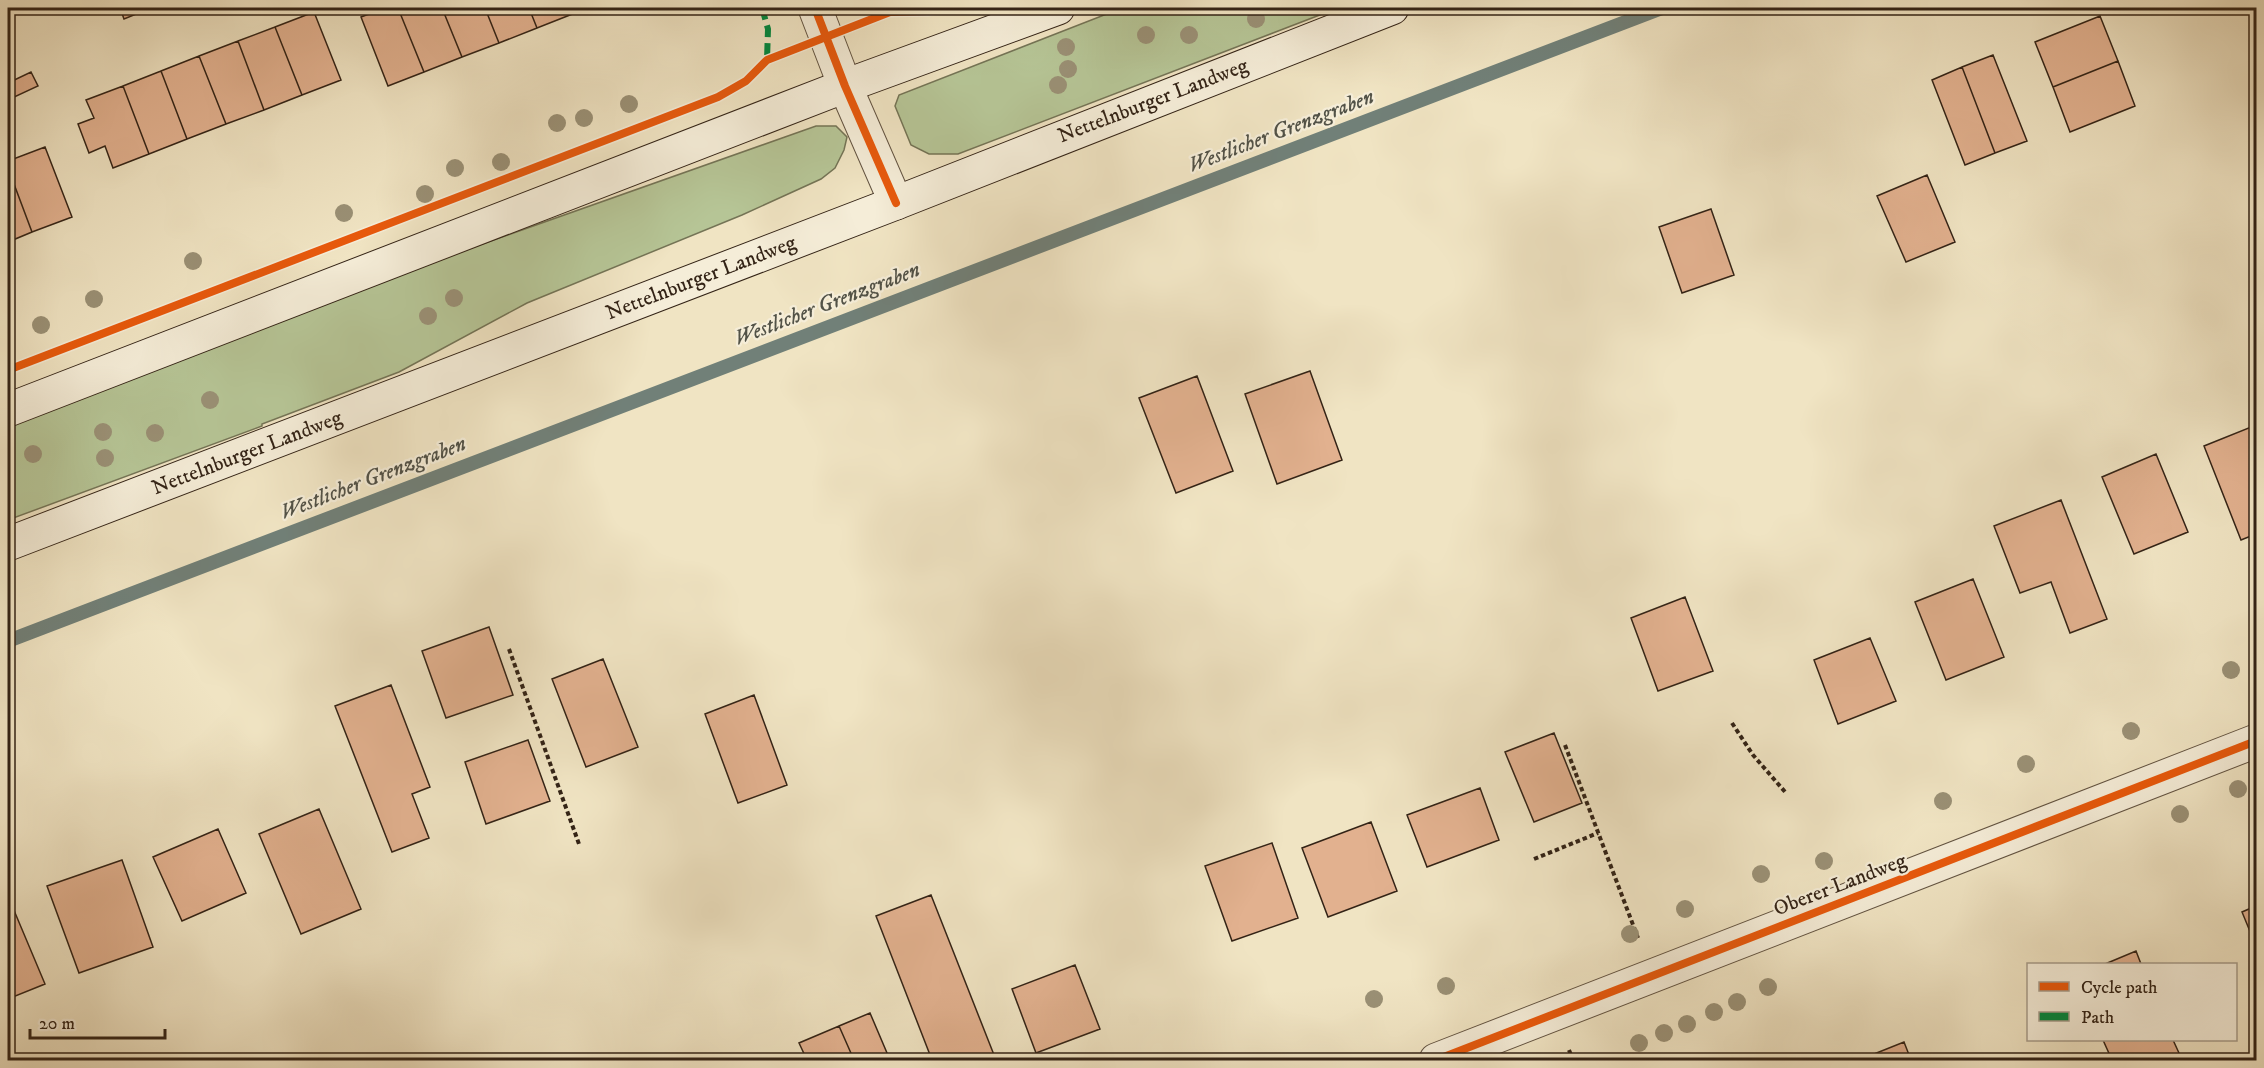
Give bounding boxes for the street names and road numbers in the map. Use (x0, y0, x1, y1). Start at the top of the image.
street label: Nettelnburger Landweg (1054, 52, 1253, 149)
street label: Nettelnburger Landweg (602, 229, 801, 326)
street label: Nettelnburger Landweg (148, 404, 347, 501)
street label: Oberer Landweg (1770, 848, 1911, 922)

